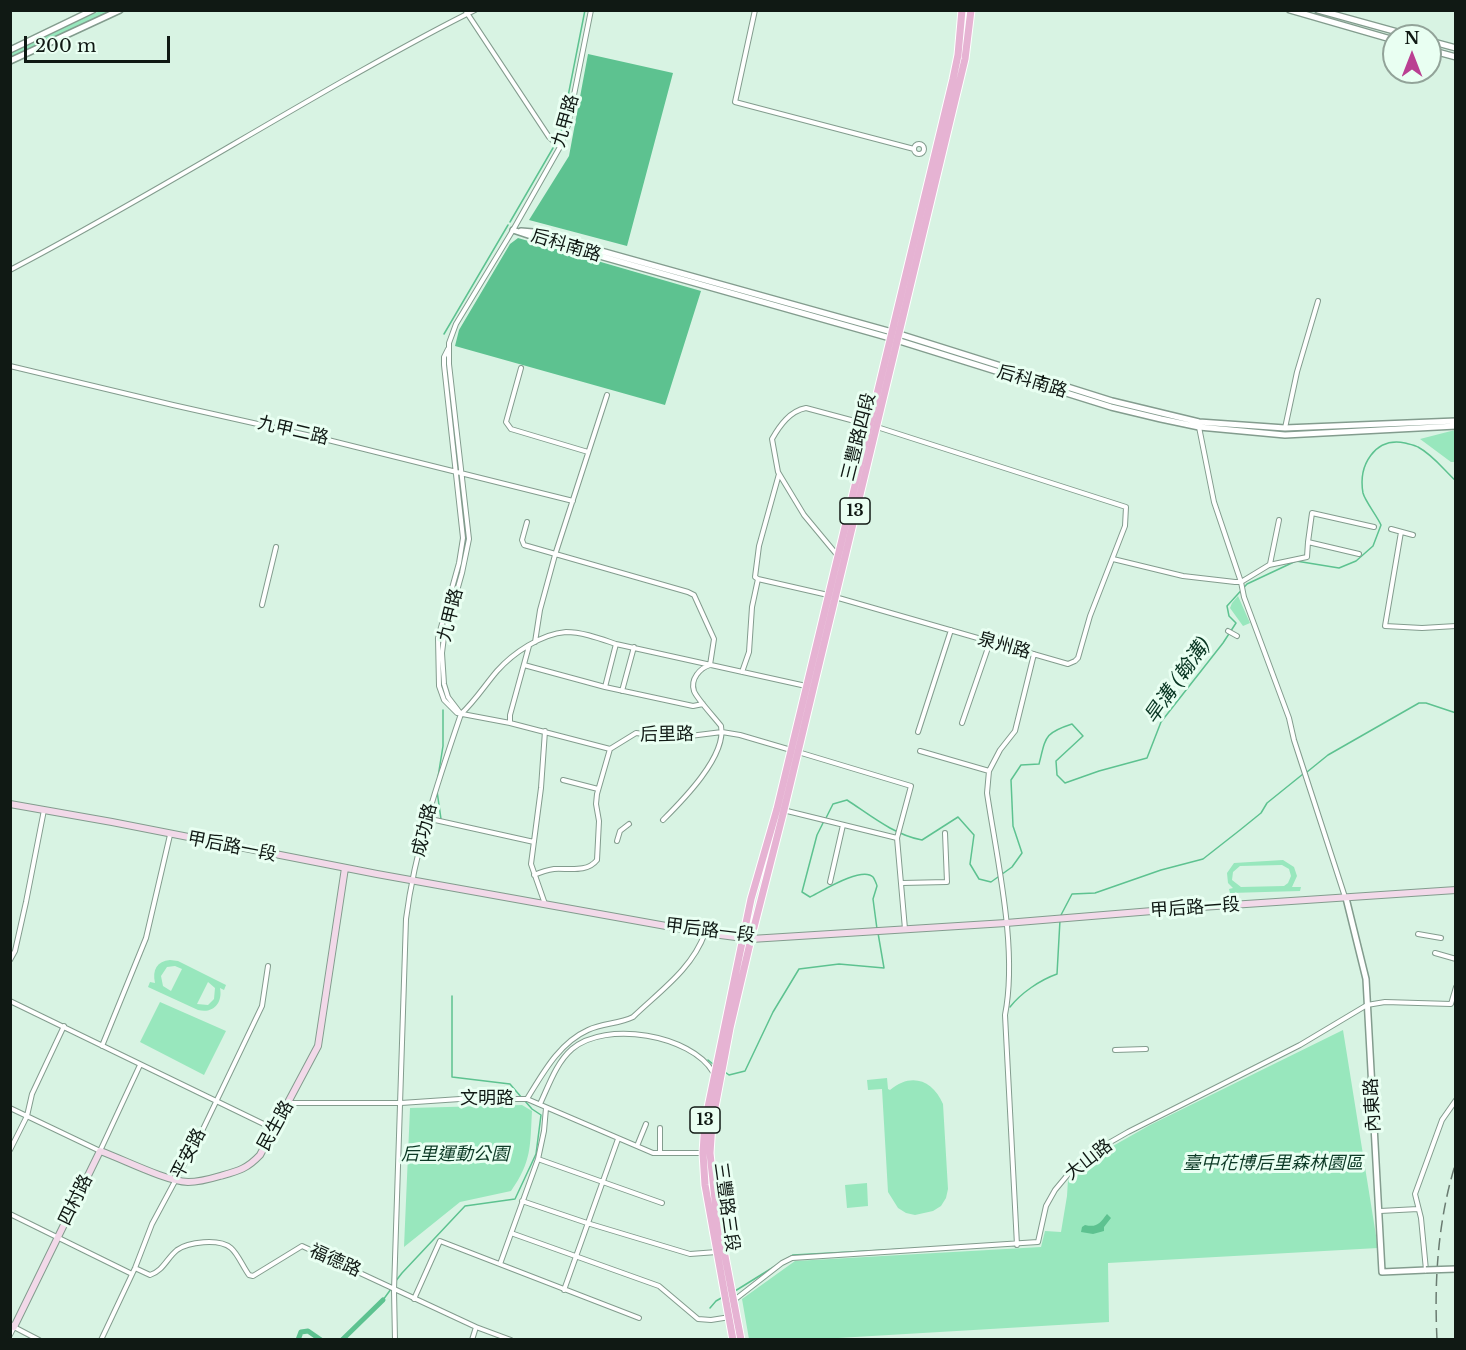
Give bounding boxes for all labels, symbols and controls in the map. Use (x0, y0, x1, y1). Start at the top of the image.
scale bar (27, 24, 172, 62)
north arrow (1382, 24, 1442, 84)
text: N (1404, 28, 1420, 48)
text: 200 m (35, 35, 96, 57)
street label: 九甲路 (548, 92, 584, 150)
street label: 后科南路 (528, 225, 604, 267)
street label: 后科南路 (994, 361, 1070, 403)
street label: 三豐路四段 (838, 391, 880, 483)
street label: 九甲二路 (255, 412, 331, 450)
road number: 13 (840, 498, 870, 524)
street label: 九甲路 (434, 586, 468, 644)
street label: 泉州路 (975, 628, 1033, 664)
water label: 旱溝 (翰溝) (1140, 634, 1216, 728)
street label: 后里路 (640, 724, 694, 746)
street label: 成功路 (408, 801, 442, 859)
street label: 甲后路一段 (186, 828, 278, 866)
street label: 甲后路一段 (1149, 894, 1241, 922)
street label: 甲后路一段 (664, 915, 756, 947)
street label: 內東路 (1361, 1077, 1385, 1133)
street label: 文明路 (460, 1088, 514, 1110)
street label: 民生路 (253, 1097, 299, 1155)
road number: 13 (690, 1107, 720, 1133)
street label: 平安路 (167, 1125, 211, 1183)
street label: 大山路 (1061, 1135, 1117, 1185)
park label: 后里運動公園 (401, 1144, 509, 1166)
park label: 臺中花博后里森林園區 (1183, 1153, 1363, 1175)
street label: 三豐路三段 (709, 1161, 743, 1253)
street label: 四村路 (54, 1171, 98, 1229)
street label: 福德路 (306, 1240, 364, 1282)

